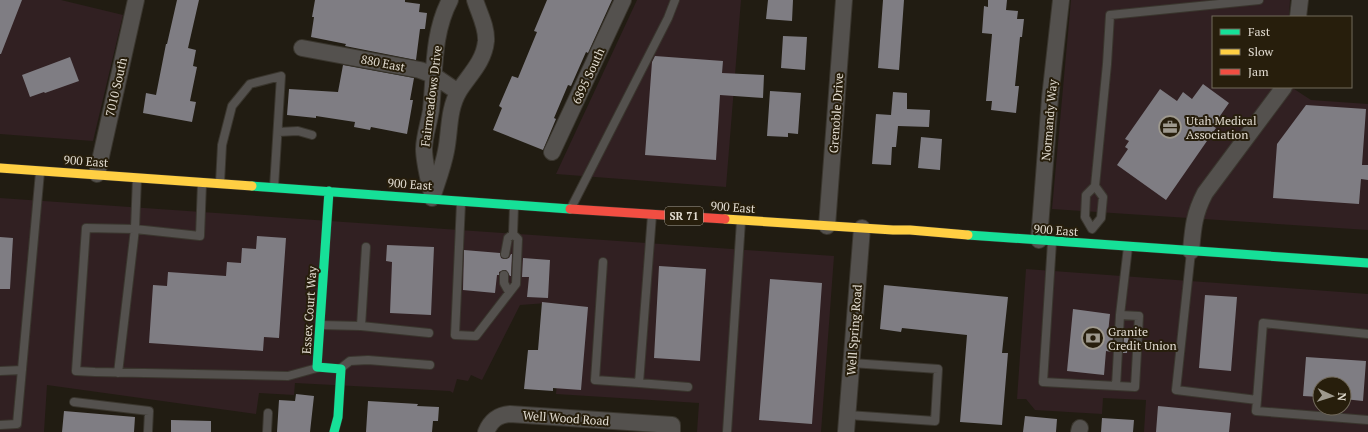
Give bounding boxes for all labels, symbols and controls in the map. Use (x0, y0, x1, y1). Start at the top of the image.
legend (1212, 16, 1352, 88)
text: Fast (1248, 24, 1271, 39)
text: Slow (1248, 44, 1274, 59)
street label: Fairmeadows Drive (417, 45, 445, 147)
street label: 6895 South (569, 46, 607, 106)
street label: 880 East (360, 51, 407, 75)
street label: 7010 South (102, 56, 130, 118)
text: Jam (1248, 64, 1269, 79)
street label: Grenoble Drive (826, 72, 846, 154)
street label: Normandy Way (1038, 78, 1060, 161)
place label: Utah Medical Association (1186, 113, 1257, 142)
office icon: Utah Medical Association (1157, 114, 1183, 140)
street label: 900 East (63, 152, 109, 170)
street label: 900 East (387, 175, 433, 193)
street label: 900 East (710, 198, 756, 216)
road number: SR 71 (665, 207, 703, 225)
street label: 900 East (1033, 221, 1079, 239)
street label: Essex Court Way (298, 265, 320, 354)
street label: Well Spring Road (843, 284, 865, 376)
place label: Granite Credit Union (1108, 324, 1177, 353)
bank icon: Granite Credit Union (1080, 325, 1106, 351)
north arrow (1312, 376, 1352, 416)
text: N (1335, 392, 1349, 402)
street label: Well Wood Road (522, 407, 610, 429)

